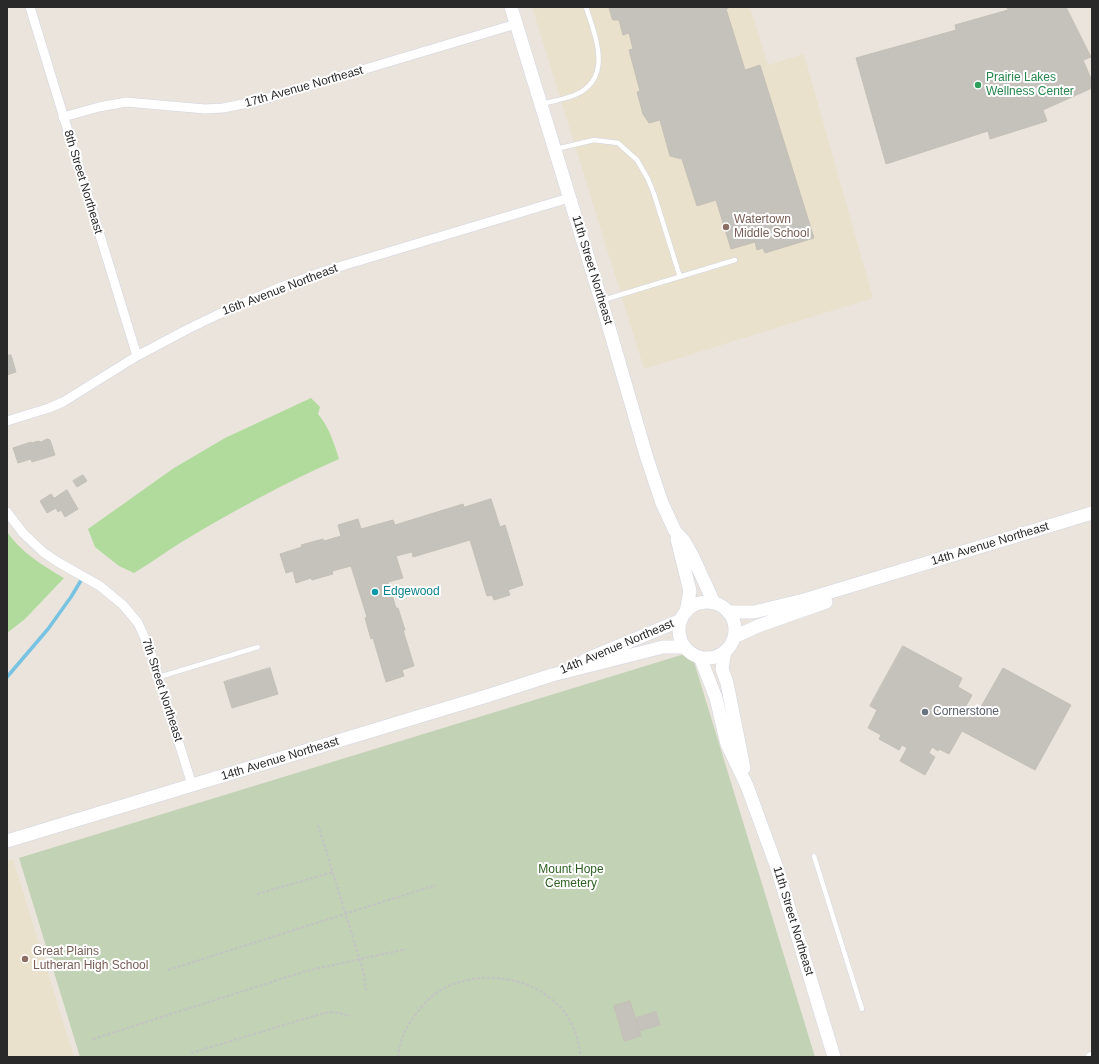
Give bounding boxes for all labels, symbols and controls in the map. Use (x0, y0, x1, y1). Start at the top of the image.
street label: 17th Avenue Northeast (243, 63, 365, 111)
place label: Prairie Lakes Wellness Center (986, 71, 1074, 99)
marker: Prairie Lakes Wellness Center (973, 80, 983, 90)
street label: 8th Street Northeast (60, 129, 106, 235)
place label: Watertown Middle School (734, 213, 809, 241)
street label: 11th Street Northeast (569, 214, 615, 326)
marker: Watertown Middle School (721, 222, 731, 232)
street label: 16th Avenue Northeast (220, 261, 340, 319)
street label: 14th Avenue Northeast (929, 519, 1051, 569)
place label: Edgewood (383, 585, 440, 599)
marker: Edgewood (370, 587, 380, 597)
street label: 14th Avenue Northeast (558, 616, 676, 678)
street label: 7th Street Northeast (139, 637, 185, 743)
place label: Cornerstone (933, 705, 999, 719)
marker: Cornerstone (920, 707, 930, 717)
street label: 14th Avenue Northeast (219, 734, 341, 784)
park label: Mount Hope Cemetery (538, 863, 604, 891)
street label: 11th Street Northeast (770, 865, 816, 977)
place label: Great Plains Lutheran High School (33, 945, 148, 973)
marker: Great Plains Lutheran High School (20, 954, 30, 964)

